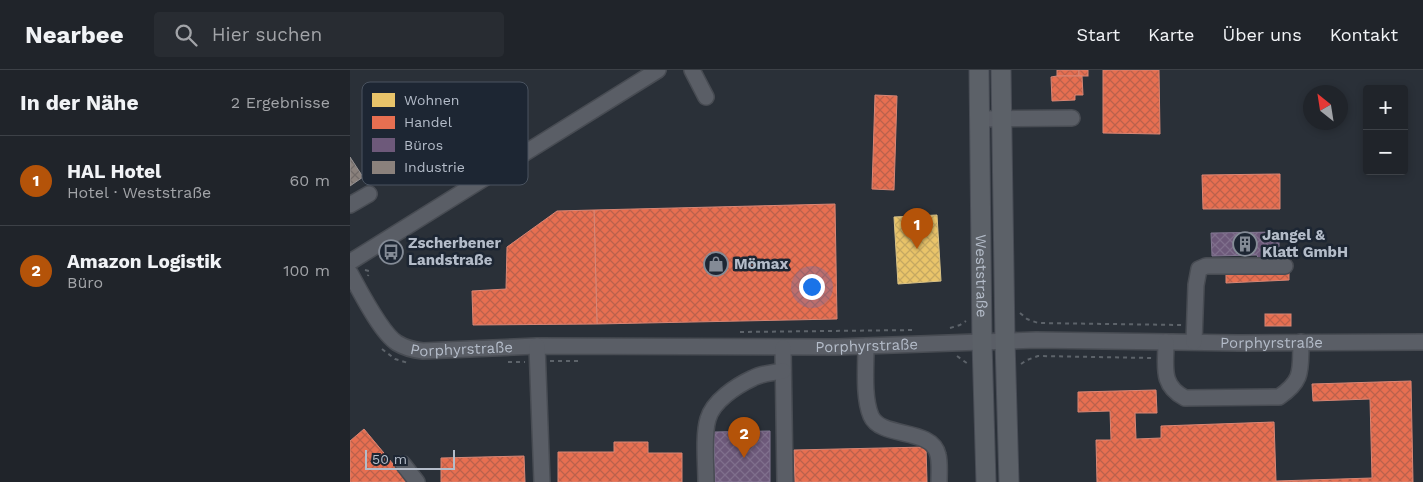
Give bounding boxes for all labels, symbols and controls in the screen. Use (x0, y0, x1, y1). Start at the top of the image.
search box (154, 12, 504, 57)
text: Nearbee (25, 21, 124, 49)
icon: search (172, 21, 200, 49)
text: Hier suchen (212, 23, 322, 46)
text: Start (1076, 24, 1120, 45)
text: Karte (1148, 24, 1195, 45)
text: Über uns (1223, 24, 1302, 45)
text: Kontakt (1330, 24, 1398, 45)
legend (362, 82, 528, 185)
north arrow (1303, 85, 1348, 130)
map controls (1363, 85, 1408, 175)
button: + (1363, 85, 1408, 130)
text: In der Nähe (20, 90, 139, 115)
text: Wohnen (404, 92, 459, 108)
text: 2 Ergebnisse (231, 93, 330, 112)
text: Handel (404, 114, 453, 130)
button: − (1363, 130, 1408, 175)
text: Büros (404, 137, 443, 153)
text: Industrie (404, 159, 465, 175)
text: HAL Hotel (67, 160, 161, 183)
text: 1 (33, 171, 39, 190)
text: 60 m (290, 171, 330, 190)
text: Hotel · Weststraße (67, 183, 211, 202)
pin: 1 (901, 208, 933, 249)
place label: Jangel & Klatt GmbH (1262, 226, 1348, 261)
building icon: Jangel & Klatt GmbH (1232, 231, 1258, 257)
place label: Zscherbener Landstraße (408, 234, 501, 269)
street label: Weststraße (972, 234, 991, 318)
bus stop icon: Zscherbener Landstraße (378, 239, 404, 265)
text: Amazon Logistik (67, 250, 222, 273)
shop icon: Mömax (703, 251, 729, 277)
place label: Mömax (734, 255, 788, 273)
text: 2 (31, 261, 41, 280)
text: 100 m (283, 261, 330, 280)
text: Büro (67, 273, 103, 292)
your location (799, 274, 825, 300)
street label: Porphyrstraße (1220, 334, 1323, 352)
street label: Porphyrstraße (815, 335, 918, 356)
street label: Porphyrstraße (409, 338, 513, 360)
pin: 2 (728, 417, 760, 458)
scale bar (365, 447, 455, 470)
text: 50 m (372, 451, 407, 467)

